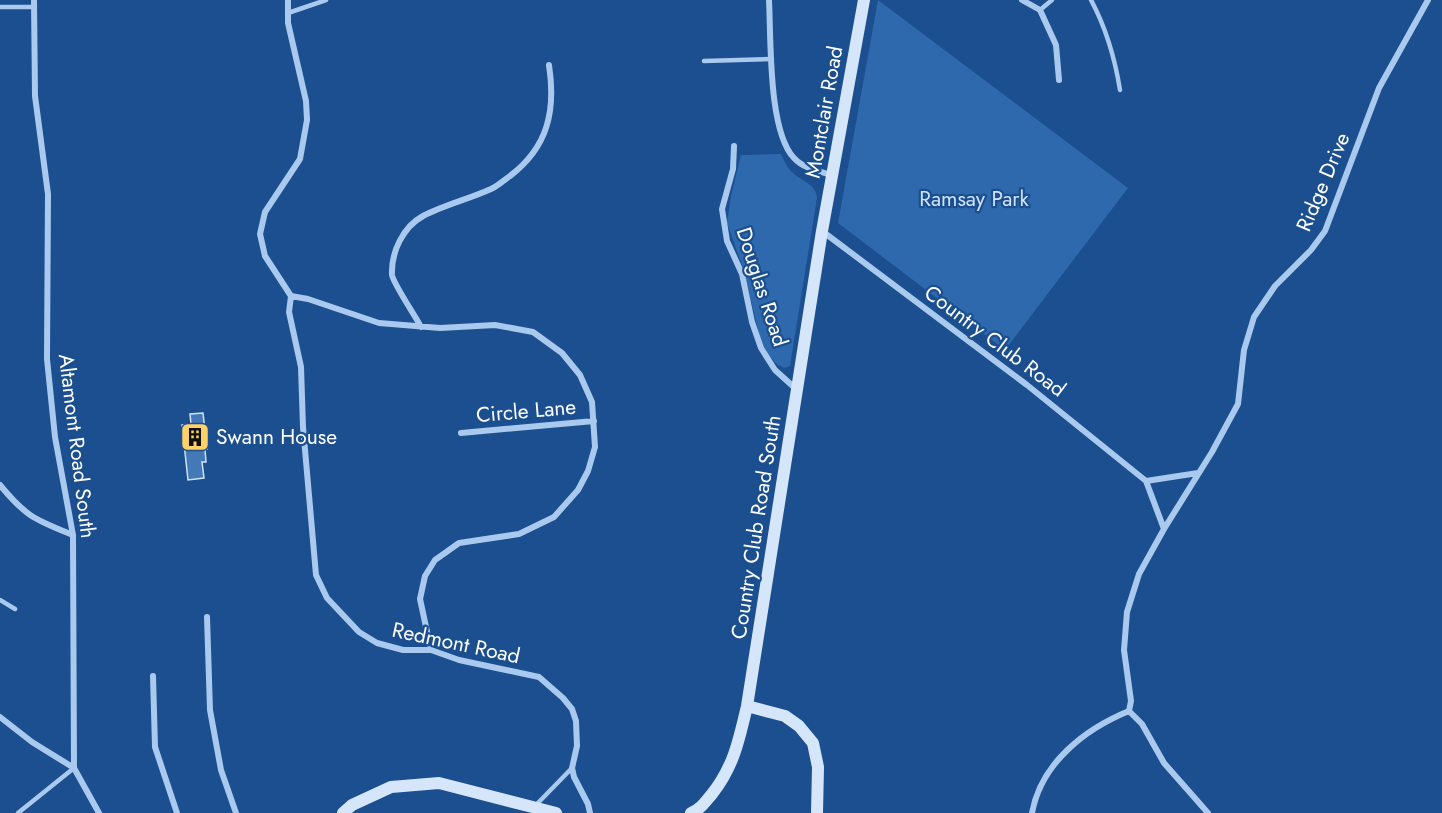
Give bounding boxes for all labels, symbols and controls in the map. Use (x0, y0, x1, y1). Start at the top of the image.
street label: Montclair Road (798, 44, 850, 180)
street label: Ridge Drive (1289, 128, 1357, 236)
park label: Ramsay Park (919, 184, 1030, 214)
street label: Douglas Road (729, 224, 795, 350)
street label: Country Club Road (918, 278, 1072, 404)
street label: Altamont Road South (51, 352, 103, 540)
street label: Circle Lane (475, 392, 577, 430)
street label: Country Club Road South (723, 413, 789, 641)
building icon: Swann House (179, 421, 211, 453)
place label: Swann House (216, 422, 337, 452)
street label: Redmont Road (389, 615, 523, 671)

